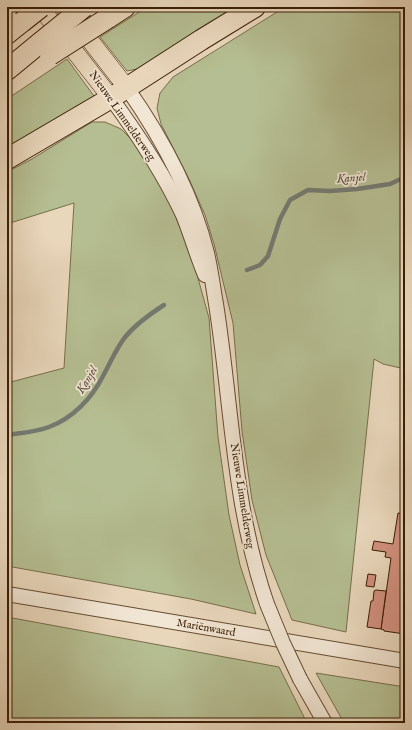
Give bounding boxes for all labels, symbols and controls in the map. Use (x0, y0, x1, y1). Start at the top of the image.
street label: Nieuwe Limmelderweg (86, 68, 159, 165)
water label: Kanjel (335, 169, 367, 187)
water label: Kanjel (73, 363, 101, 397)
street label: Nieuwe Limmelderweg (227, 442, 257, 551)
street label: Mariënwaard (176, 616, 237, 640)

